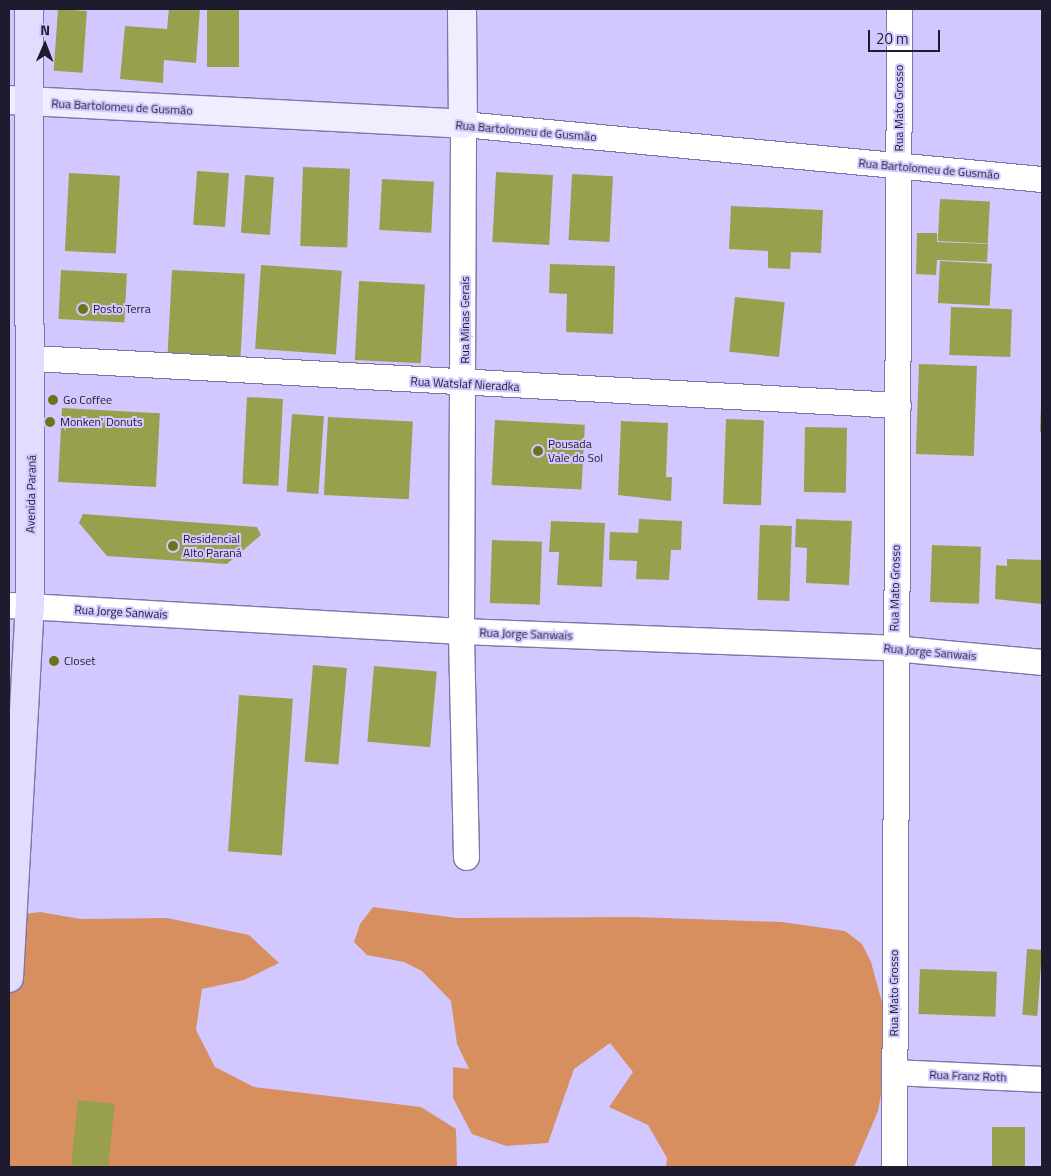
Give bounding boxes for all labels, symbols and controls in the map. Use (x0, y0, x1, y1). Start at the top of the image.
text: N (40, 19, 50, 40)
north arrow (20, 20, 70, 70)
scale bar (871, 20, 944, 52)
text: 20 m (876, 27, 909, 50)
street label: Rua Mato Grosso (892, 65, 906, 151)
street label: Rua Bartolomeu de Gusmão (51, 96, 193, 118)
street label: Rua Bartolomeu de Gusmão (455, 118, 597, 144)
street label: Rua Bartolomeu de Gusmão (858, 156, 1000, 182)
street label: Rua Minas Gerais (458, 276, 472, 364)
place label: Posto Terra (93, 302, 151, 316)
marker: Posto Terra (77, 303, 89, 315)
street label: Rua Watslaf Nieradka (410, 374, 520, 394)
place label: Go Coffee (63, 393, 112, 407)
marker: Go Coffee (47, 394, 59, 406)
place label: Monken' Donuts (60, 415, 143, 429)
marker: Monken' Donuts (44, 416, 56, 428)
place label: Pousada Vale do Sol (548, 437, 603, 465)
marker: Pousada Vale do Sol (532, 445, 544, 457)
street label: Avenida Paraná (23, 455, 39, 533)
place label: Residencial Alto Paraná (183, 532, 242, 560)
marker: Residencial Alto Paraná (167, 540, 179, 552)
street label: Rua Mato Grosso (887, 544, 903, 632)
street label: Rua Jorge Sanwais (74, 602, 168, 622)
street label: Rua Jorge Sanwais (479, 625, 573, 643)
street label: Rua Jorge Sanwais (883, 641, 977, 663)
place label: Closet (64, 654, 95, 668)
marker: Closet (48, 655, 60, 667)
street label: Rua Mato Grosso (887, 950, 901, 1036)
street label: Rua Franz Roth (929, 1067, 1007, 1085)

